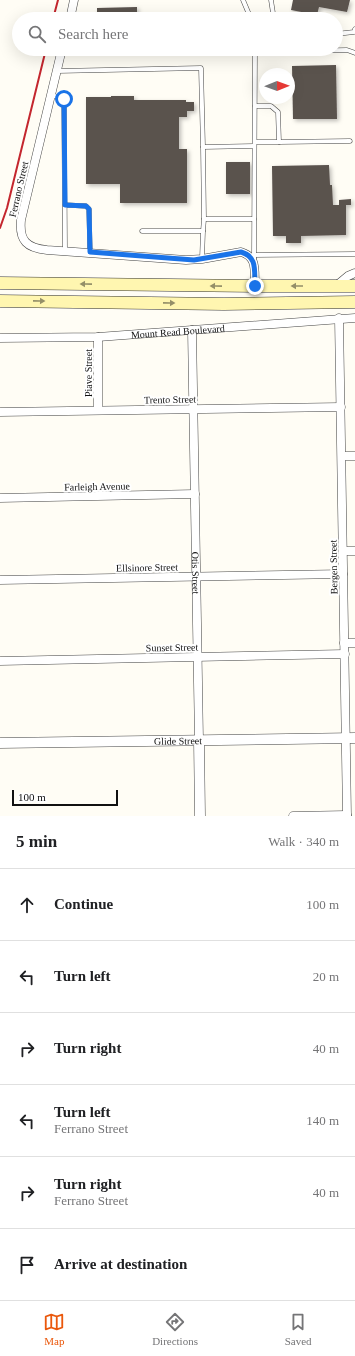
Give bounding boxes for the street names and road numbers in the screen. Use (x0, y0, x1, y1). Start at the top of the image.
street label: Ferrano Street (7, 160, 30, 218)
street label: Mount Read Boulevard (131, 323, 225, 341)
street label: Piave Street (83, 349, 94, 397)
street label: Trento Street (144, 394, 196, 405)
street label: Farleigh Avenue (64, 480, 130, 493)
street label: Bergen Street (328, 539, 339, 594)
street label: Otis Street (190, 552, 202, 595)
street label: Ellsinore Street (116, 561, 178, 574)
street label: Sunset Street (146, 642, 199, 653)
street label: Glide Street (154, 735, 202, 747)

